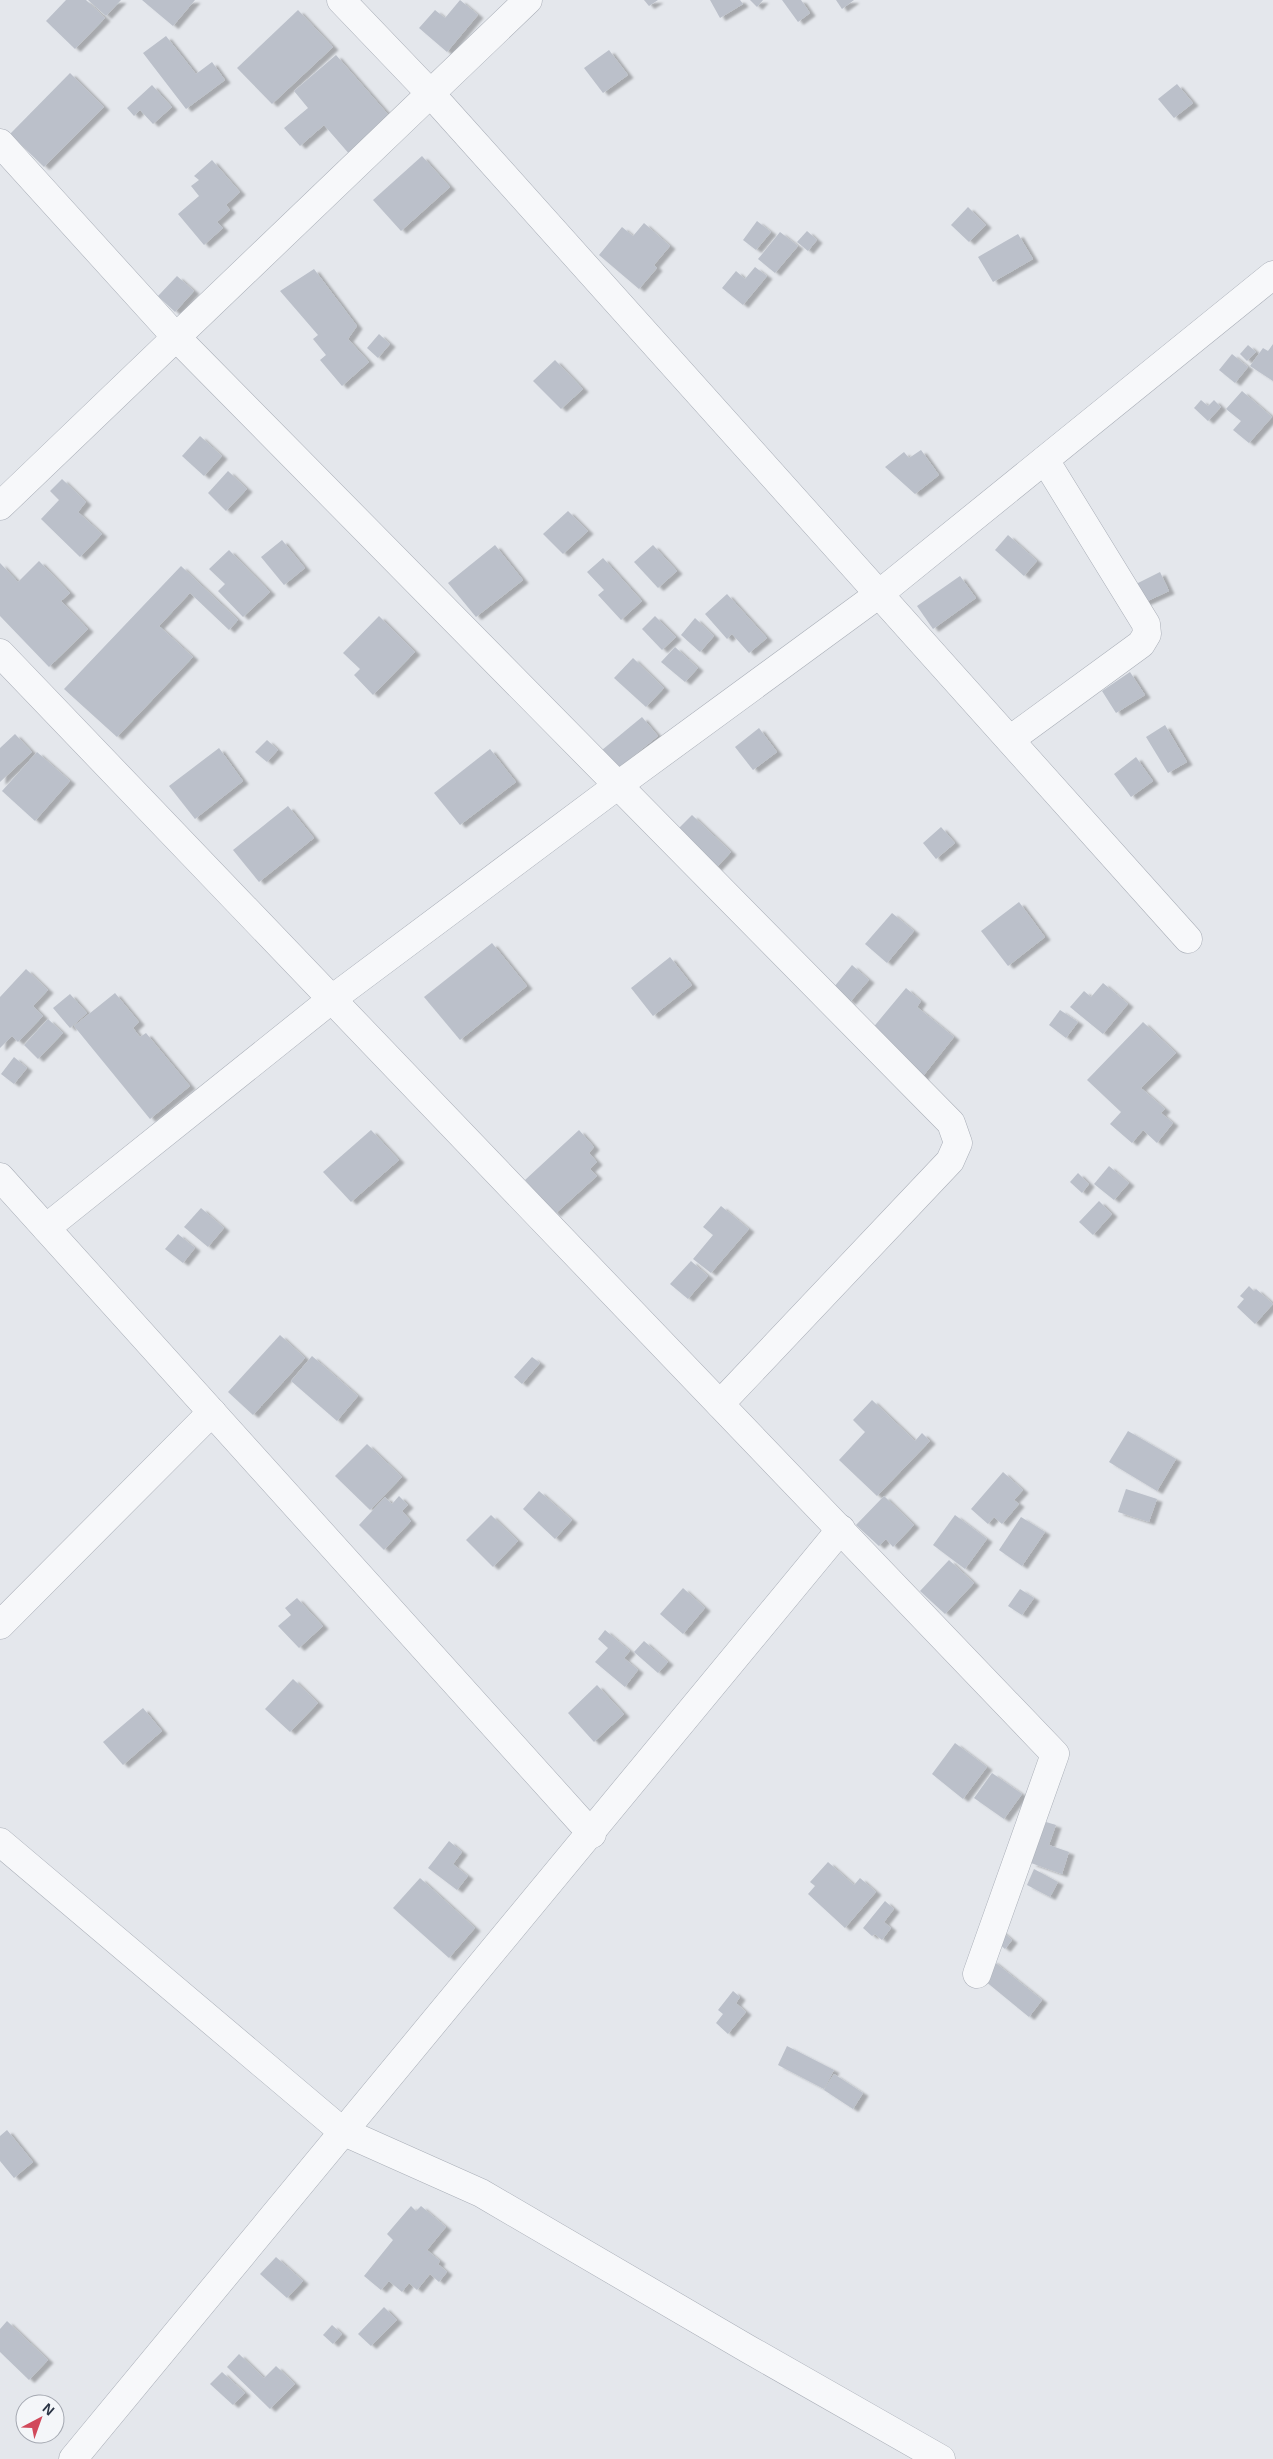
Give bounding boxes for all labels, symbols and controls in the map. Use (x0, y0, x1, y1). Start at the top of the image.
north arrow (15, 2394, 65, 2444)
text: N (39, 2400, 58, 2419)

